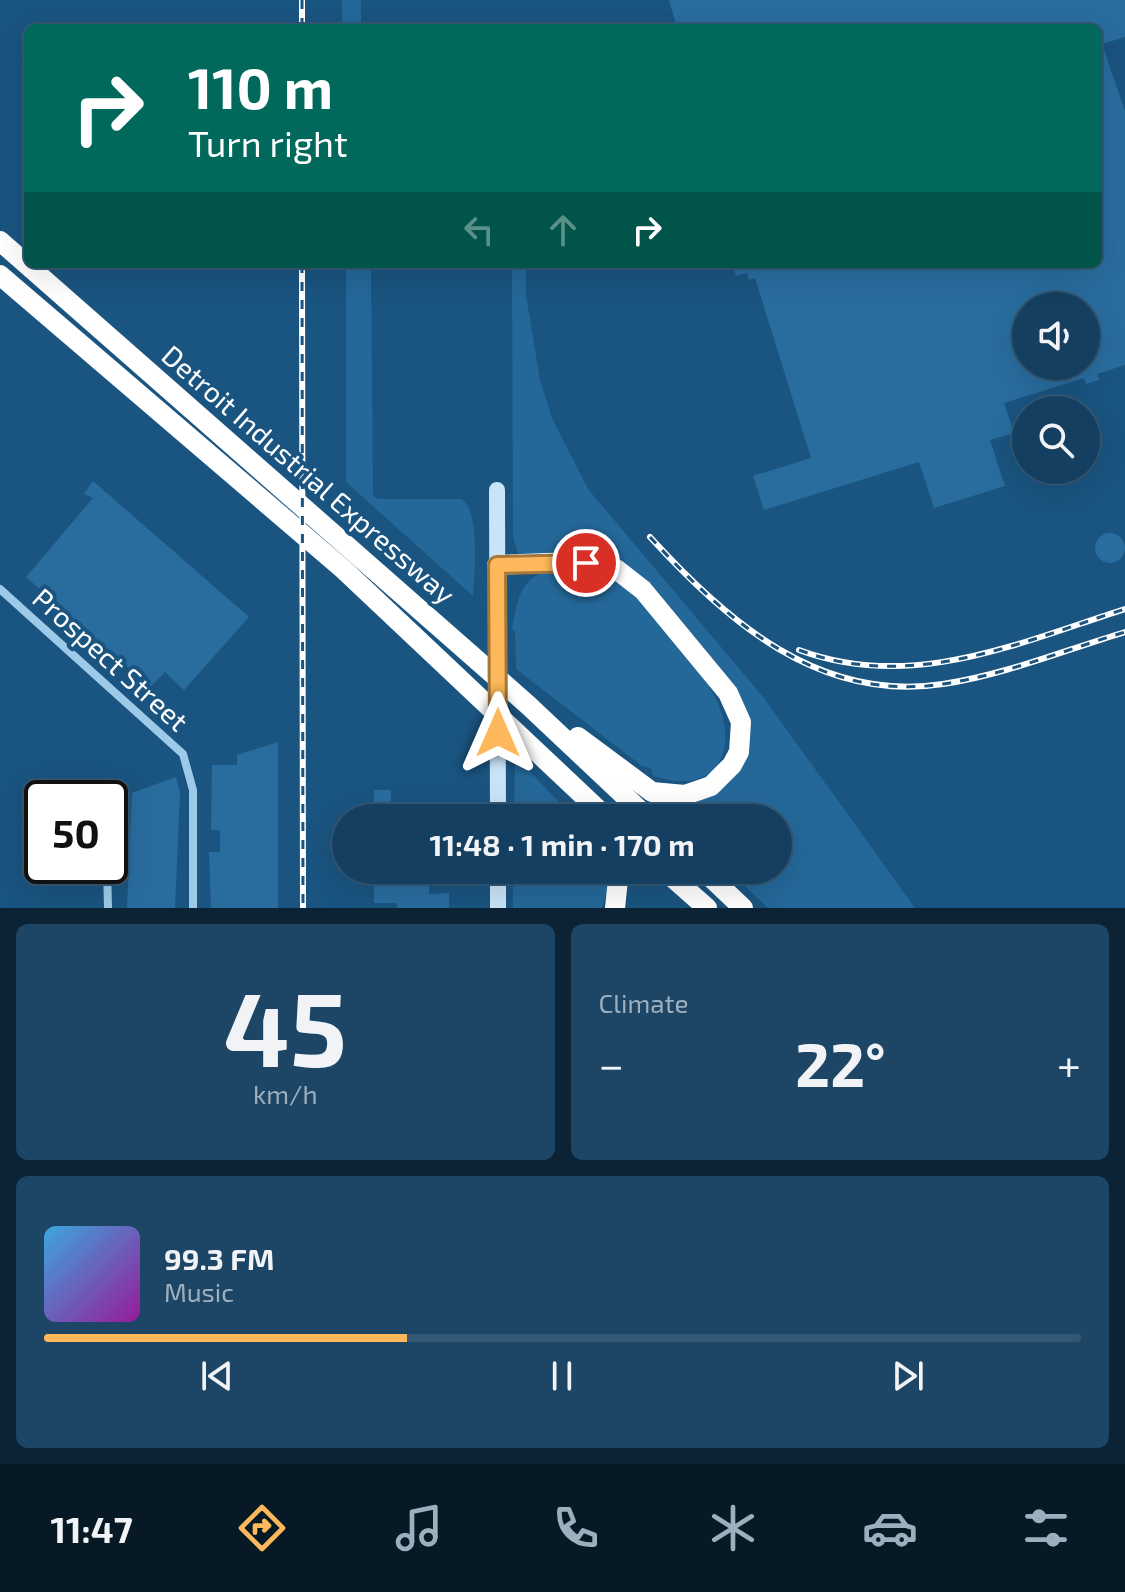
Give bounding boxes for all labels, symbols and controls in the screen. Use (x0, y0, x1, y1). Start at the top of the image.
text: 110 m (188, 53, 333, 120)
icon: right (56, 56, 160, 160)
text: Turn right (188, 121, 348, 164)
icon: left (457, 208, 501, 252)
icon: ahead (541, 208, 585, 252)
icon: right (625, 208, 669, 252)
map controls (1012, 292, 1100, 484)
button: sound (1012, 292, 1100, 380)
street label: Detroit Industrial Expressway (156, 337, 463, 611)
button: search (1012, 396, 1100, 484)
pin (552, 529, 620, 597)
icon: arrive (564, 541, 608, 585)
street label: Prospect Street (26, 580, 196, 738)
position arrow (456, 691, 540, 775)
speed limit sign: 50 (24, 780, 128, 884)
text: 11:48 · 1 min · 170 m (429, 826, 695, 862)
text: 45 (223, 963, 347, 1088)
text: Climate (599, 987, 688, 1018)
text: 22° (795, 1027, 886, 1099)
text: − (599, 1037, 624, 1090)
text: + (1057, 1037, 1081, 1090)
text: km/h (253, 1078, 318, 1109)
text: 99.3 FM (164, 1240, 274, 1276)
text: Music (164, 1276, 234, 1307)
icon: previous (195, 1354, 239, 1398)
icon: pause (540, 1354, 584, 1398)
icon: next (886, 1354, 930, 1398)
icon: directions (234, 1500, 290, 1556)
icon: music (391, 1500, 447, 1556)
icon: phone (548, 1500, 604, 1556)
icon: climate (705, 1500, 761, 1556)
icon: car (862, 1500, 918, 1556)
icon: filters (1018, 1500, 1074, 1556)
text: 11:47 (50, 1507, 133, 1550)

